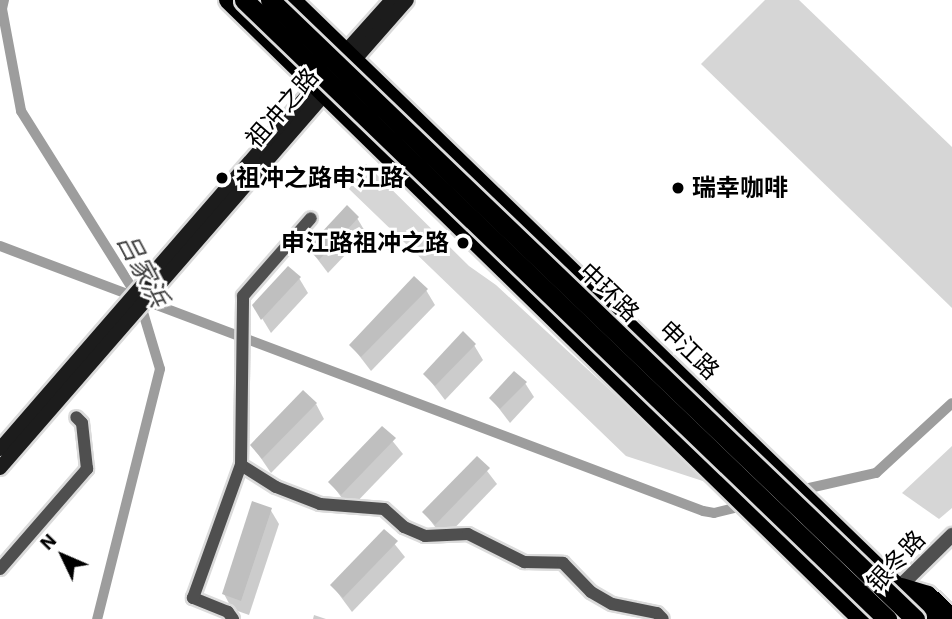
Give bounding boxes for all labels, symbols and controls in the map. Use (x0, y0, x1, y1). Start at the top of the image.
street label: 祖冲之路 (240, 62, 324, 154)
place label: 祖冲之路申江路 (236, 164, 404, 192)
marker: 祖冲之路申江路 (214, 170, 230, 186)
place label: 瑞幸咖啡 (692, 174, 788, 202)
marker: 瑞幸咖啡 (670, 180, 686, 196)
water label: 吕家浜 (111, 228, 175, 312)
place label: 申江路祖冲之路 (281, 229, 449, 257)
marker: 申江路祖冲之路 (455, 235, 471, 251)
street label: 中环路 (573, 257, 645, 327)
street label: 申江路 (653, 315, 725, 385)
north arrow (28, 521, 98, 591)
street label: 银冬路 (861, 525, 931, 597)
text: N (34, 528, 61, 555)

